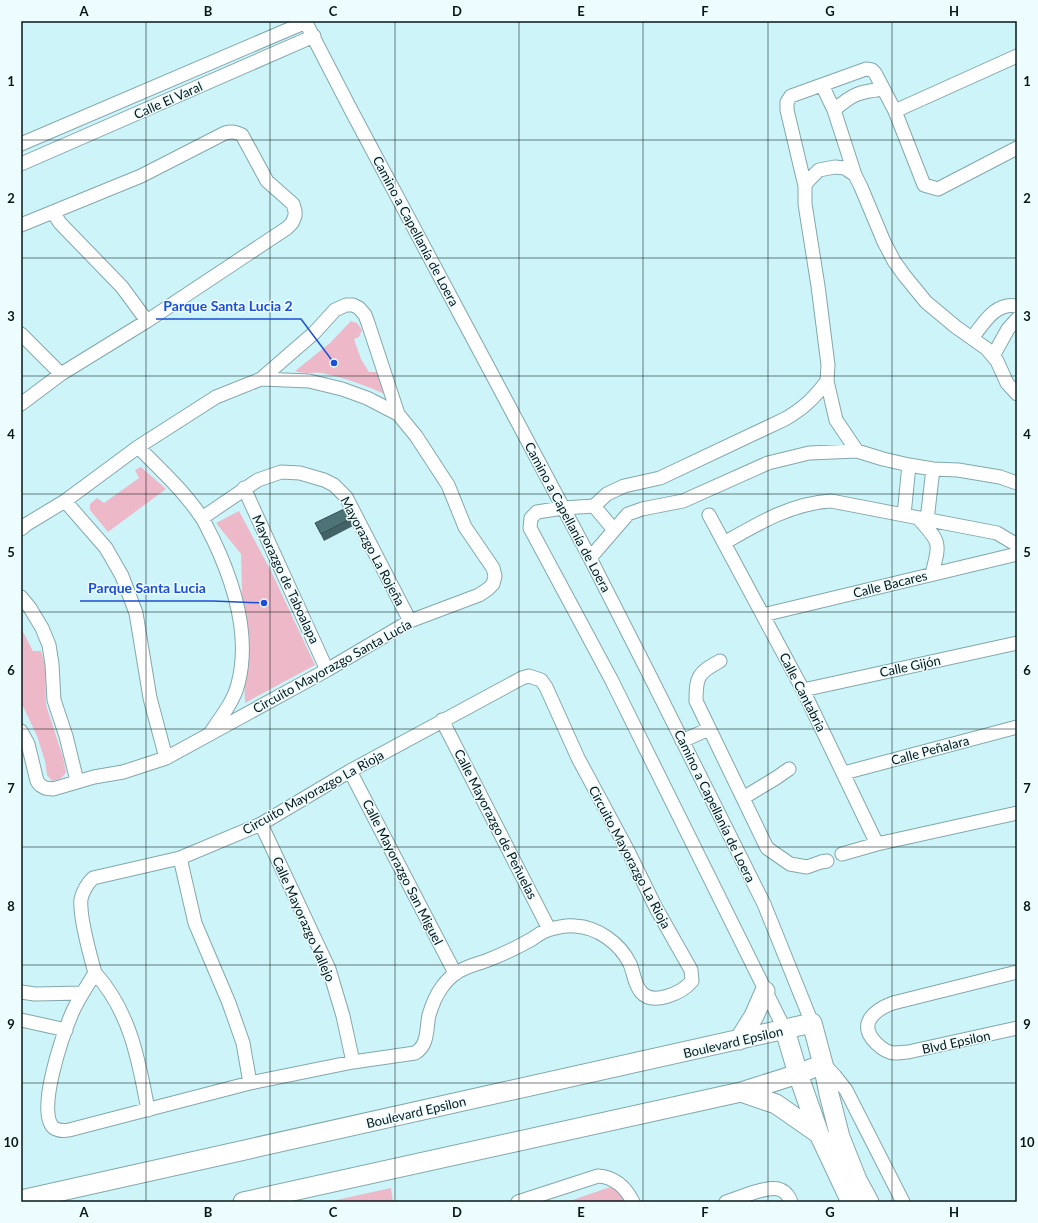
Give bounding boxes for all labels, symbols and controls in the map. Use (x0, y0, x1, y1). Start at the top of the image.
text: A (78, 3, 89, 19)
text: B (204, 3, 213, 19)
text: C (329, 3, 338, 19)
text: D (452, 3, 462, 19)
text: E (577, 3, 585, 19)
text: F (701, 3, 709, 19)
text: G (825, 3, 835, 19)
text: H (949, 3, 959, 19)
text: 1 (7, 73, 15, 89)
text: 1 (1023, 73, 1031, 89)
street label: Calle El Varal (131, 78, 205, 122)
street label: Camino a Capellanía de Loera (370, 153, 462, 309)
text: 2 (7, 190, 15, 206)
text: 2 (1023, 190, 1031, 206)
callout: Parque Santa Lucia 2 (156, 293, 301, 319)
text: Parque Santa Lucia 2 (163, 297, 293, 314)
text: 3 (7, 308, 15, 324)
text: 3 (1023, 308, 1031, 324)
text: 4 (7, 426, 15, 442)
text: 4 (1023, 426, 1031, 442)
street label: Camino a Capellanía de Loera (522, 439, 614, 595)
street label: Mayorazgo La Rojeña (337, 494, 409, 608)
street label: Mayorazgo de Taboalapa (249, 512, 323, 646)
text: 5 (7, 544, 15, 560)
text: 5 (1023, 544, 1031, 560)
street label: Calle Bacares (851, 567, 929, 601)
callout: Parque Santa Lucia (80, 575, 213, 601)
text: Parque Santa Lucia (88, 579, 206, 596)
street label: Circuito Mayorazgo Santa Lucía (250, 616, 414, 716)
street label: Calle Cantabria (776, 650, 830, 734)
street label: Calle Gijón (878, 652, 942, 680)
text: 6 (7, 662, 15, 678)
text: 6 (1023, 662, 1031, 678)
street label: Camino a Capellanía de Loera (671, 727, 759, 885)
street label: Calle Peñalara (889, 732, 971, 768)
street label: Circuito Mayorazgo La Rioja (240, 746, 386, 838)
street label: Calle Mayorazgo de Peñuelas (451, 746, 541, 902)
text: 7 (7, 780, 15, 796)
text: 7 (1023, 780, 1031, 796)
street label: Circuito Mayorazgo La Rioja (586, 783, 674, 931)
street label: Calle Mayorazgo San Miguel (359, 797, 447, 947)
street label: Calle Mayorazgo Vallejo (269, 854, 339, 984)
text: 8 (7, 898, 15, 914)
text: 8 (1023, 898, 1031, 914)
text: 9 (7, 1016, 15, 1032)
text: 9 (1023, 1016, 1031, 1032)
street label: Boulevard Epsilon (682, 1023, 784, 1061)
street label: Blvd Epsilon (920, 1027, 992, 1057)
street label: Boulevard Epsilon (365, 1093, 467, 1131)
text: 10 (3, 1134, 19, 1150)
text: 10 (1019, 1134, 1035, 1150)
text: A (78, 1204, 89, 1220)
text: B (204, 1204, 213, 1220)
text: C (329, 1204, 338, 1220)
text: D (452, 1204, 462, 1220)
text: E (577, 1204, 585, 1220)
text: F (701, 1204, 709, 1220)
text: G (825, 1204, 835, 1220)
text: H (949, 1204, 959, 1220)

